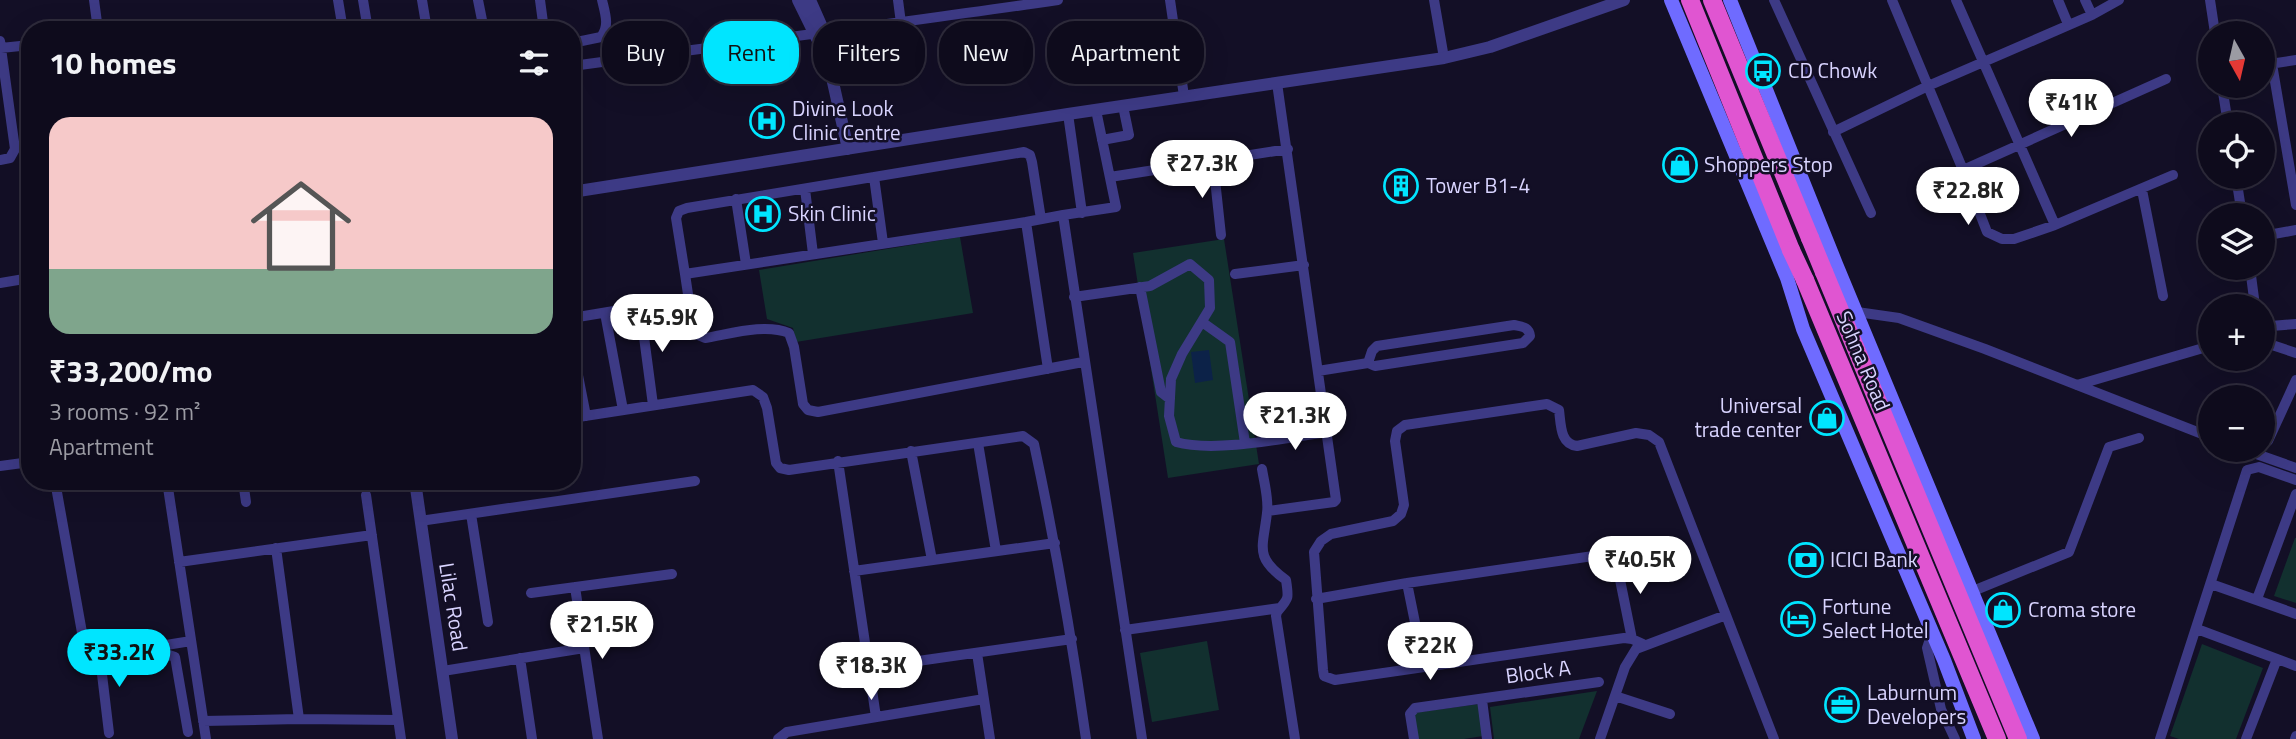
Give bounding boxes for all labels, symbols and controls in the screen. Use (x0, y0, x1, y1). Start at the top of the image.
chip: Buy (602, 21, 689, 84)
chip: Rent (703, 21, 799, 84)
chip: Filters (813, 21, 925, 84)
chip: New (939, 21, 1033, 84)
chip: Apartment (1047, 21, 1204, 84)
north arrow (2198, 21, 2275, 98)
map controls (2198, 21, 2275, 462)
text: 10 homes (49, 40, 176, 86)
icon: filters (515, 44, 553, 82)
bus stop icon: CD Chowk (1744, 52, 1782, 90)
place label: CD Chowk (1788, 54, 1877, 86)
pin: ₹41K (2030, 80, 2112, 139)
text: ₹41K (2045, 84, 2097, 119)
place label: Divine Look Clinic Centre (792, 92, 901, 148)
hospital icon: Divine Look Clinic Centre (748, 102, 786, 140)
button: locate (2198, 112, 2275, 189)
pin: ₹27.3K (1145, 140, 1259, 200)
text: ₹27.3K (1166, 145, 1238, 180)
shop icon: Shoppers Stop (1661, 146, 1699, 184)
place label: Shoppers Stop (1704, 148, 1833, 180)
icon: home (238, 163, 364, 289)
building icon: Tower B1-4 (1382, 167, 1420, 205)
pin: ₹22.8K (1911, 168, 2025, 227)
place label: Tower B1-4 (1426, 169, 1530, 201)
text: ₹22.8K (1932, 172, 2004, 207)
hospital icon: Skin Clinic (744, 195, 782, 233)
place label: Skin Clinic (788, 197, 876, 229)
button: layers (2198, 203, 2275, 280)
pin: ₹45.9K (605, 294, 719, 354)
button: + (2198, 294, 2275, 371)
text: ₹45.9K (626, 299, 698, 334)
street label: Sohna Road (1829, 306, 1899, 415)
text: ₹33,200/mo (49, 348, 213, 394)
button: − (2198, 385, 2275, 462)
place label: Universal trade center (1694, 389, 1802, 445)
pin: ₹21.3K (1238, 392, 1352, 452)
text: 3 rooms · 92 m² (49, 394, 200, 429)
text: ₹21.3K (1259, 397, 1331, 432)
shop icon: Universal trade center (1808, 399, 1846, 437)
text: Apartment (49, 429, 154, 464)
pin: ₹40.5K (1583, 536, 1697, 596)
text: ₹40.5K (1604, 541, 1676, 576)
bank icon: ICICI Bank (1787, 541, 1825, 579)
place label: ICICI Bank (1830, 543, 1918, 575)
street label: Lilac Road (431, 560, 477, 653)
place label: Fortune Select Hotel (1822, 590, 1929, 646)
shop icon: Croma store (1984, 591, 2022, 629)
place label: Croma store (2028, 593, 2136, 625)
hotel icon: Fortune Select Hotel (1779, 600, 1817, 638)
pin: ₹21.5K (545, 602, 659, 661)
text: ₹21.5K (566, 606, 638, 641)
pin: ₹22K (1389, 622, 1471, 682)
text: ₹22K (1404, 627, 1456, 662)
pin: ₹33.2K (62, 630, 176, 689)
text: ₹33.2K (83, 634, 155, 669)
pin: ₹18.3K (814, 642, 928, 702)
text: ₹18.3K (835, 647, 907, 682)
street label: Block A (1503, 651, 1573, 691)
place label: Laburnum Developers (1867, 676, 1966, 732)
office icon: Laburnum Developers (1823, 686, 1861, 724)

